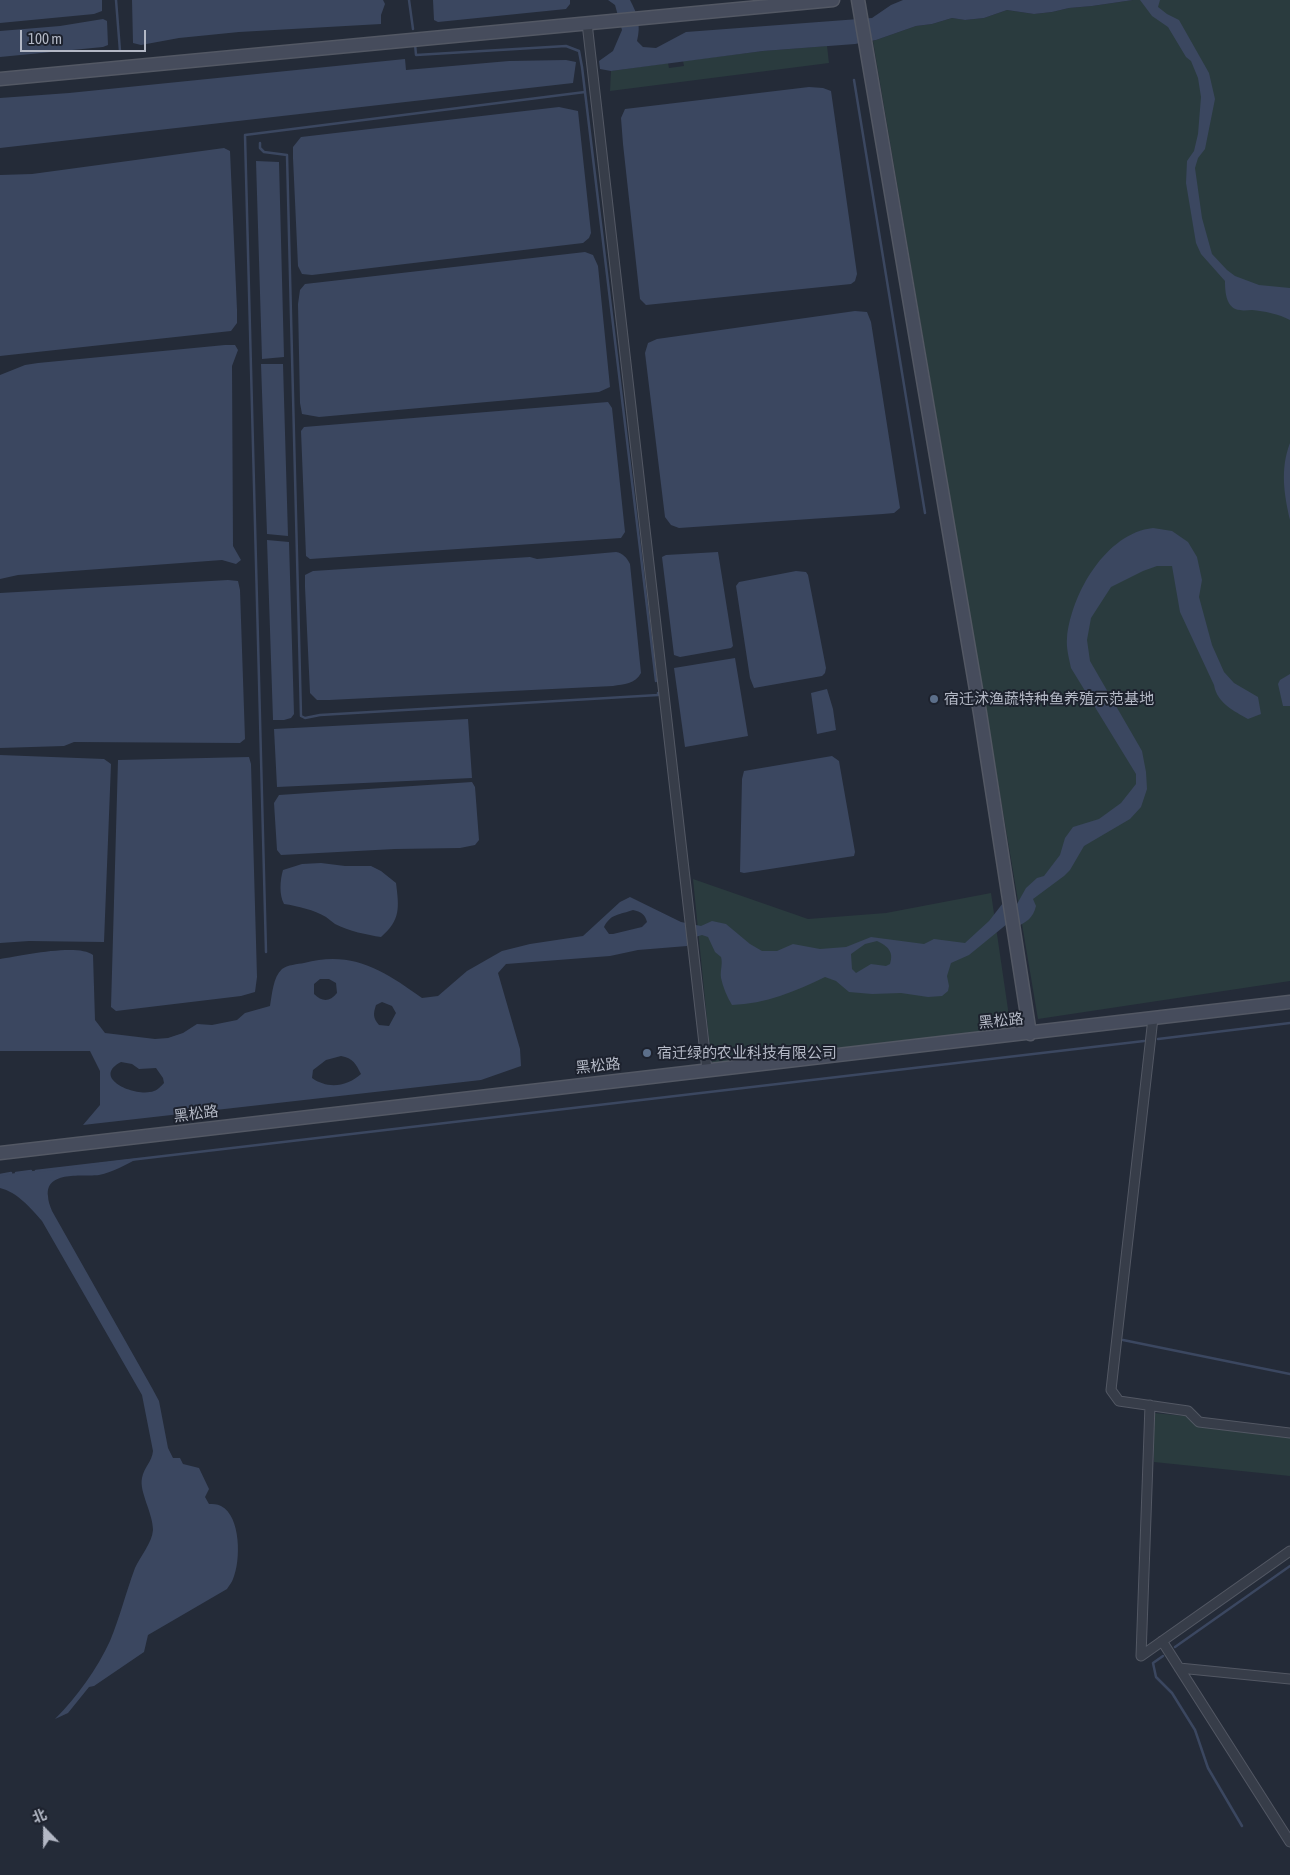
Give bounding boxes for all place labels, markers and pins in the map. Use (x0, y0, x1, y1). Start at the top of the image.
place label: 宿迁沭渔蔬特种鱼养殖示范基地 (944, 690, 1154, 708)
marker: 宿迁沭渔蔬特种鱼养殖示范基地 (928, 693, 940, 705)
place label: 宿迁绿的农业科技有限公司 (657, 1044, 837, 1062)
marker: 宿迁绿的农业科技有限公司 (641, 1047, 653, 1059)

